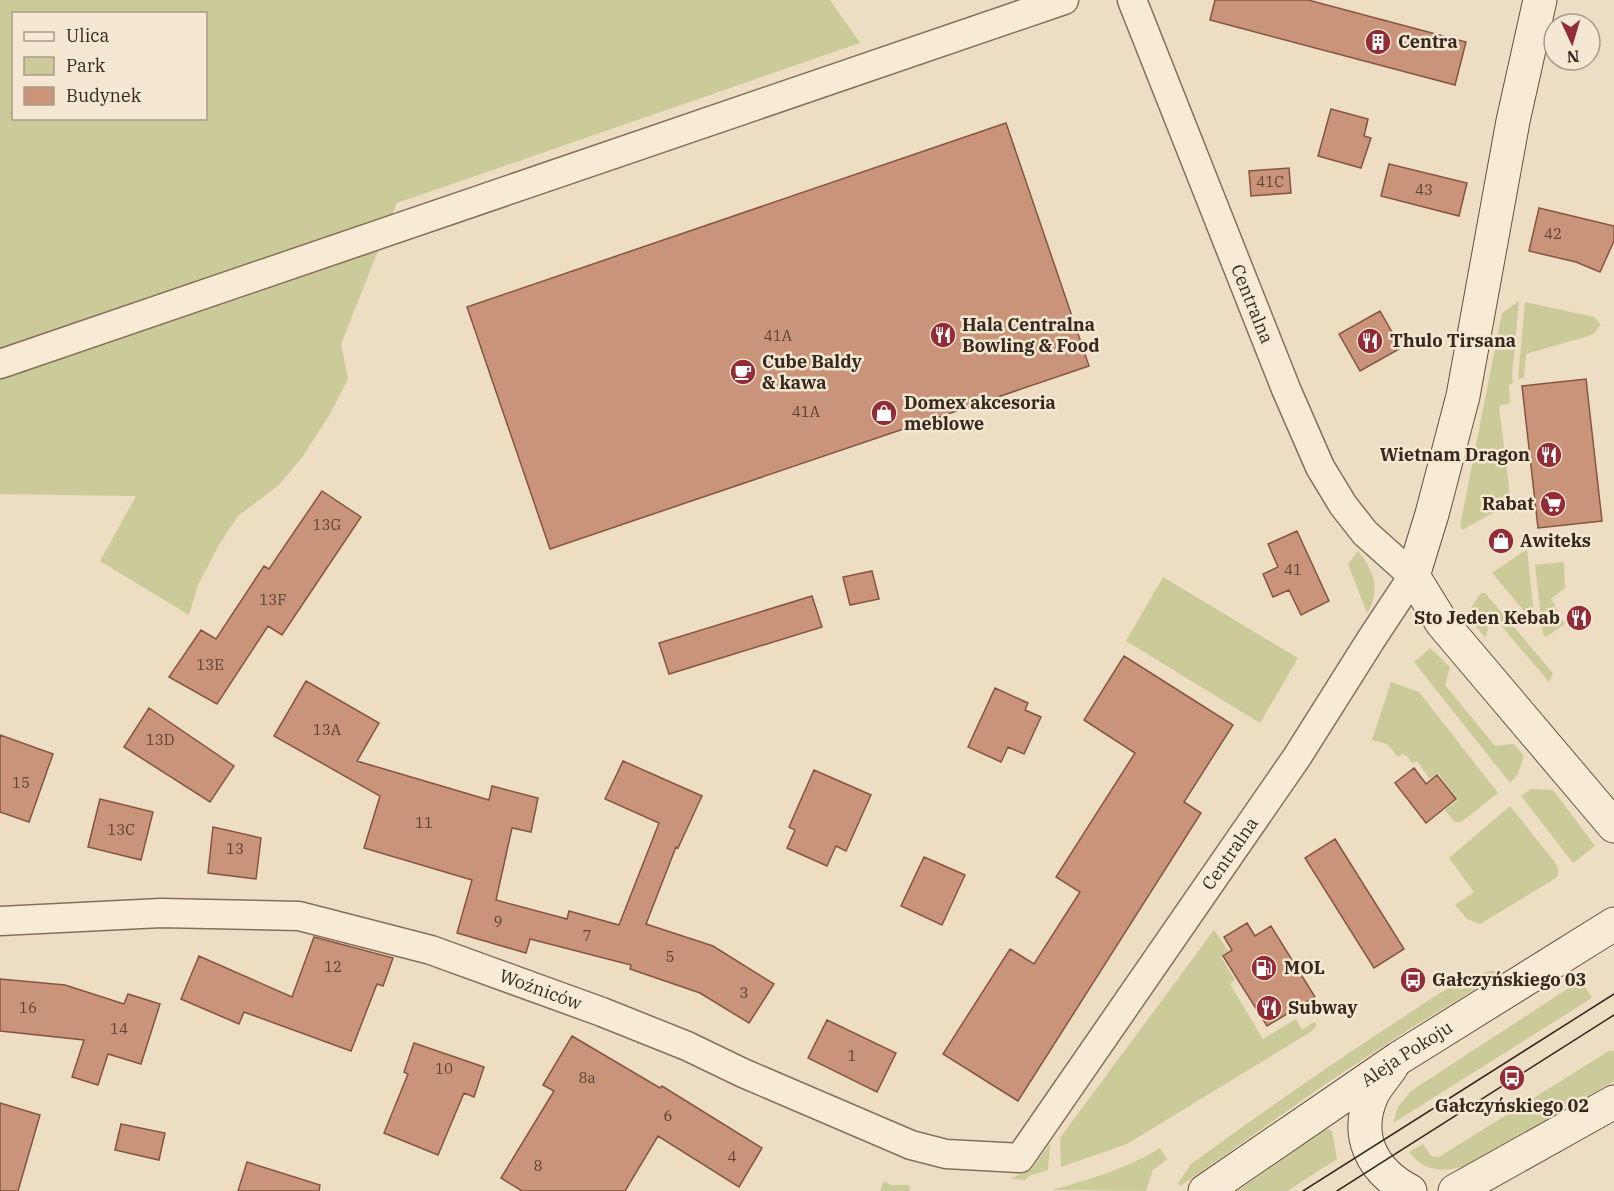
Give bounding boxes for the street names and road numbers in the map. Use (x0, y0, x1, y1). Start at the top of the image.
street label: Centralna (1226, 261, 1279, 347)
street label: Centralna (1197, 812, 1263, 894)
street label: Woźniców (496, 964, 585, 1015)
street label: Aleja Pokoju (1356, 1015, 1457, 1092)

